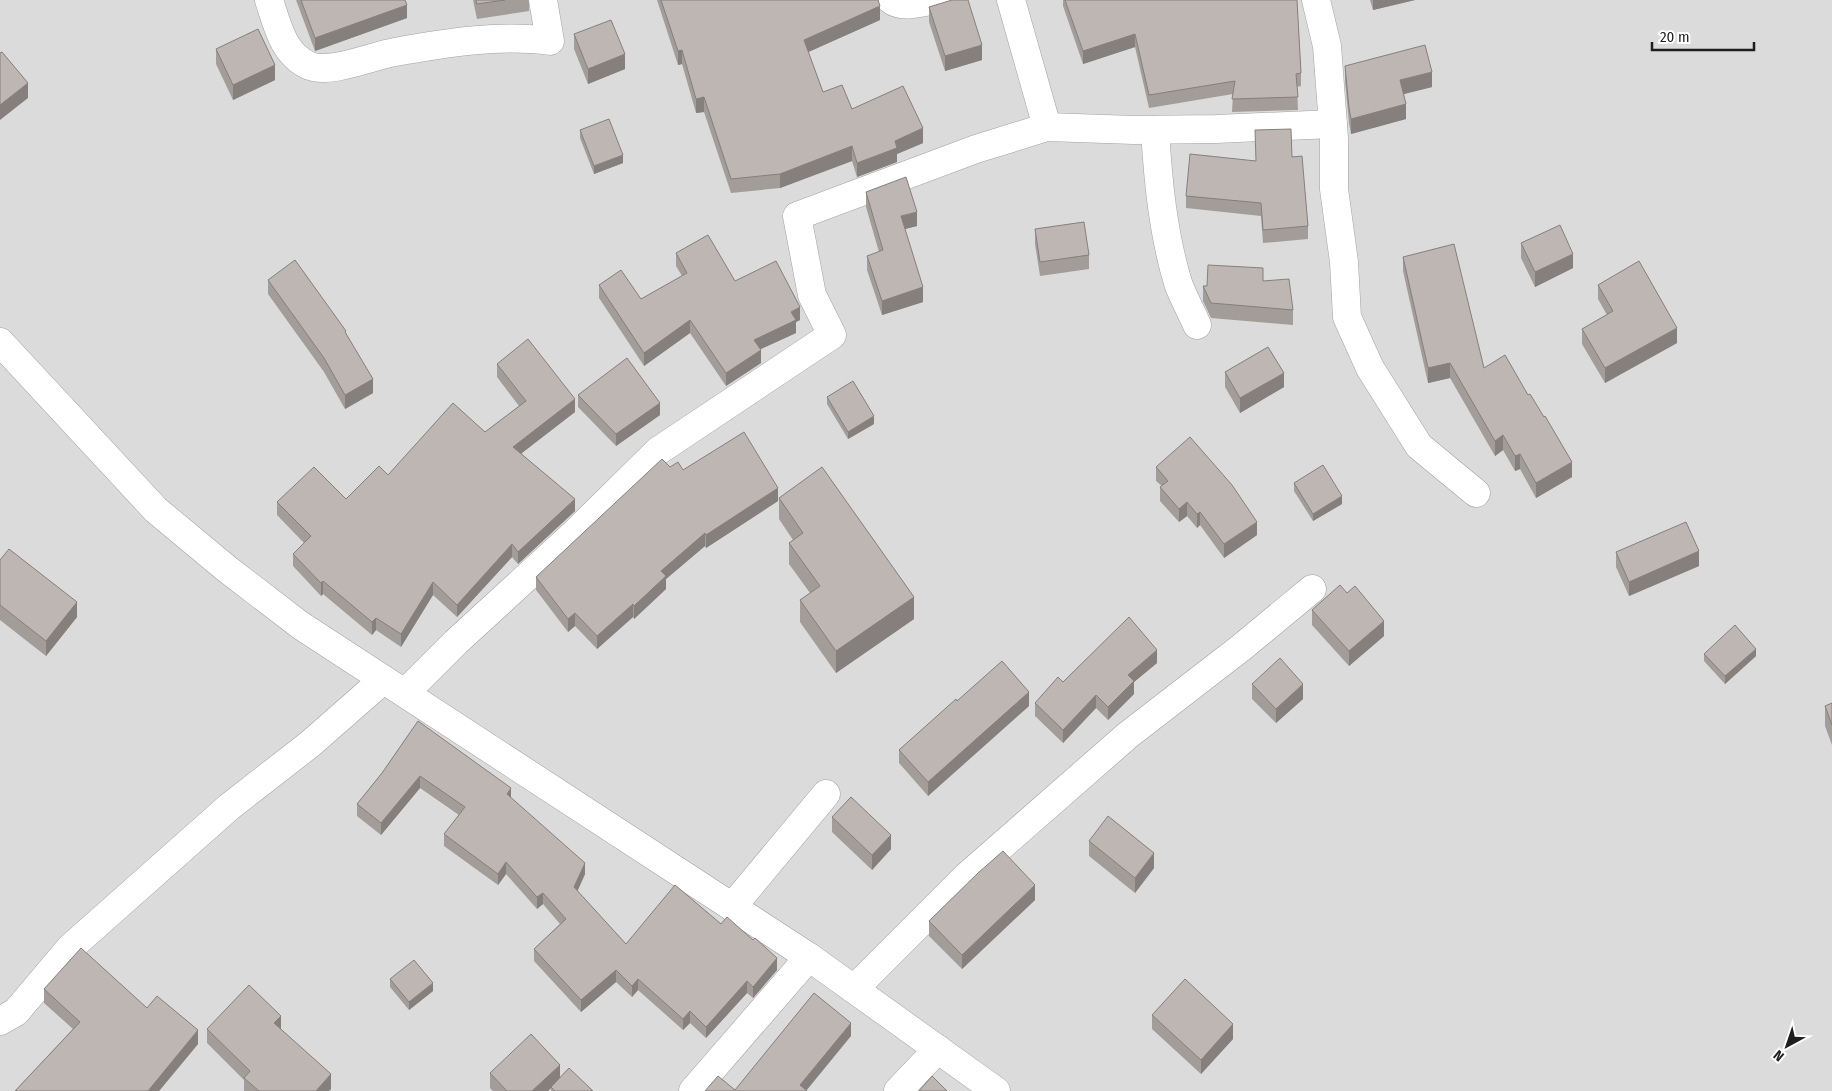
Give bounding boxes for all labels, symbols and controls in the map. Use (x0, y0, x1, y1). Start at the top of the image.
scale bar (1652, 20, 1754, 52)
text: 20 m (1660, 28, 1690, 46)
north arrow (1762, 1021, 1812, 1071)
text: N (1770, 1046, 1788, 1065)

